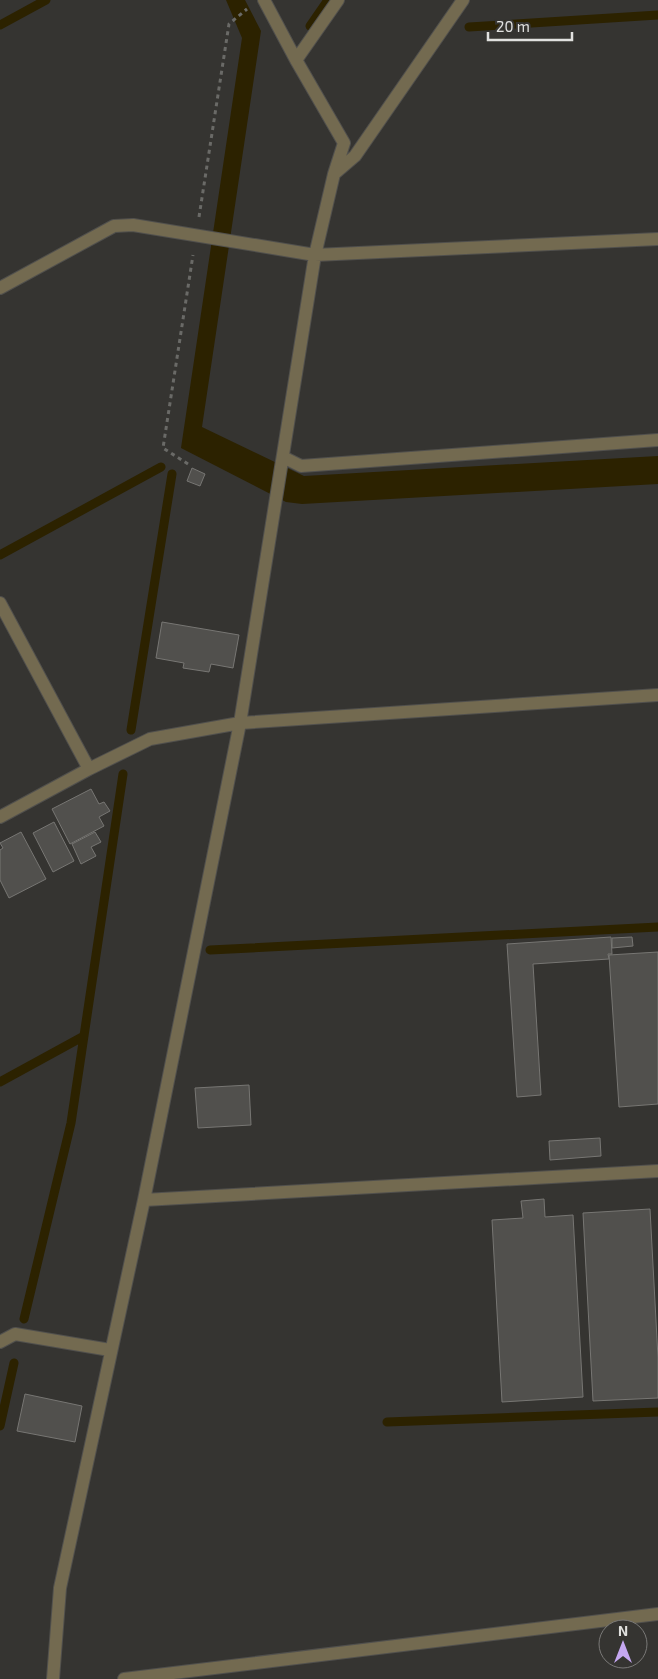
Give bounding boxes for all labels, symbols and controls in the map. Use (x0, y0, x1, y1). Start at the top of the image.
scale bar (488, 10, 572, 42)
text: 20 m (496, 17, 530, 35)
north arrow (598, 1619, 648, 1669)
text: N (618, 1622, 628, 1639)

